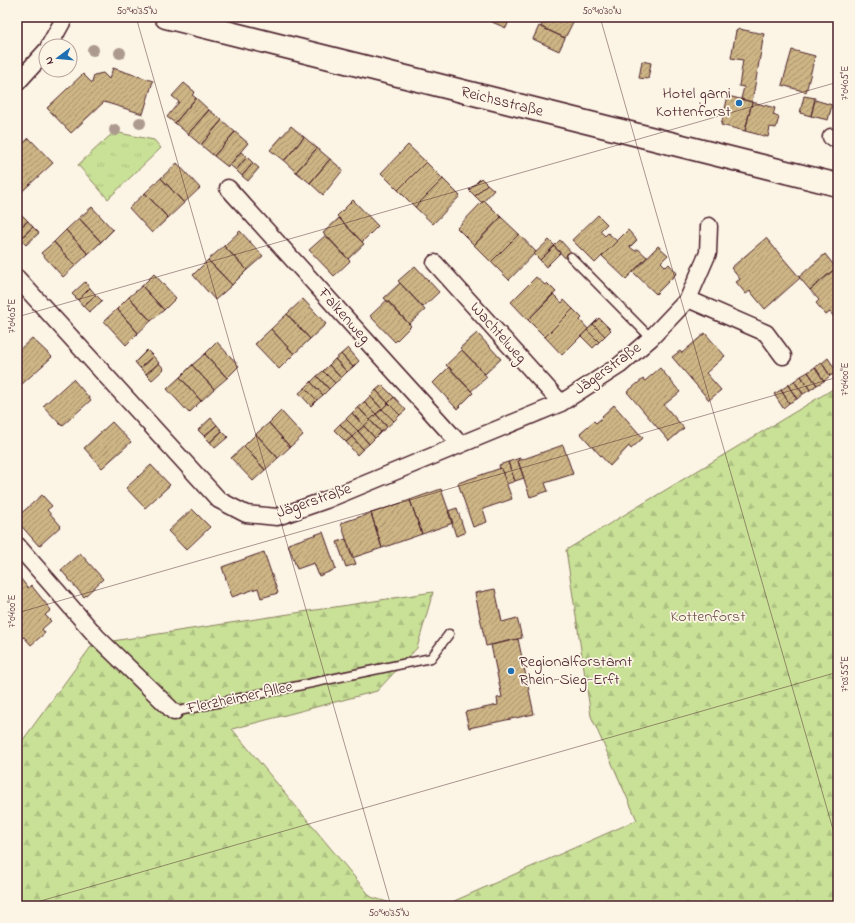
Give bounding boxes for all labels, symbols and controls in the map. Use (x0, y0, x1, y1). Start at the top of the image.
text: 50°40'35"N (116, 4, 158, 19)
text: 50°40'30"N (582, 4, 622, 19)
north arrow (38, 38, 78, 78)
text: N (41, 55, 58, 66)
text: 7°04'05"E (838, 66, 853, 100)
street label: Reichsstraße (458, 80, 547, 124)
place label: Hotel garni Kottenforst (656, 82, 732, 124)
marker: Hotel garni Kottenforst (734, 98, 744, 108)
street label: Falkenweg (311, 282, 376, 350)
street label: Wachtelweg (464, 297, 532, 369)
text: 7°04'05"E (5, 299, 20, 333)
street label: Jägerstraße (569, 336, 647, 402)
text: 7°04'00"E (838, 362, 853, 396)
street label: Jägerstraße (273, 477, 356, 525)
text: 7°04'00"E (5, 594, 20, 628)
park label: Kottenforst (670, 605, 746, 629)
place label: Regionalforstamt Rhein-Sieg-Erft (519, 650, 633, 692)
text: 7°03'55"E (838, 656, 853, 692)
marker: Regionalforstamt Rhein-Sieg-Erft (506, 666, 516, 676)
street label: Flerzheimer Allee (184, 675, 296, 721)
text: 50°40'35"N (368, 906, 410, 921)

